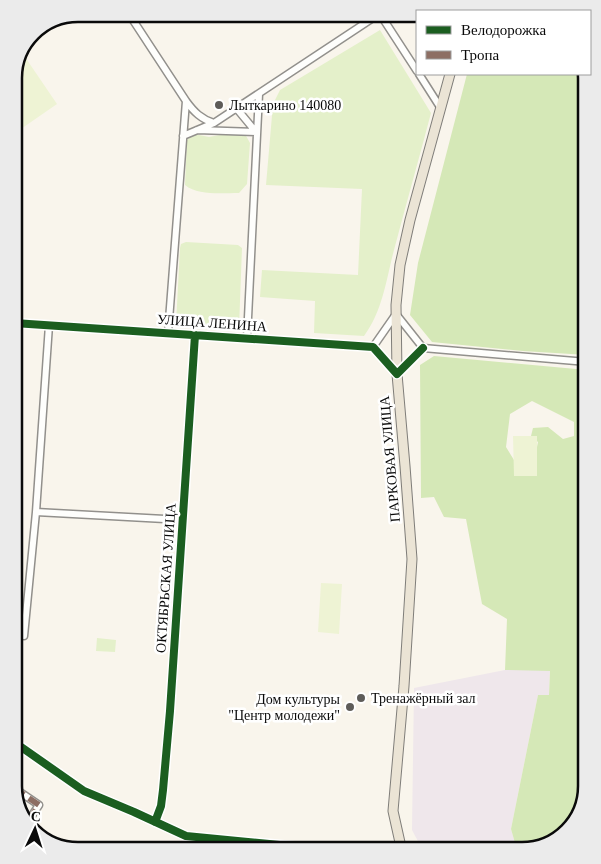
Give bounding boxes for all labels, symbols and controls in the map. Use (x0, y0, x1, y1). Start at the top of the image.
legend (416, 10, 591, 75)
text: Велодорожка (461, 22, 546, 38)
text: Тропа (461, 47, 500, 63)
place label: Лыткарино 140080 (229, 98, 341, 113)
marker: Лыткарино 140080 (213, 99, 225, 111)
street label: УЛИЦА ЛЕНИНА (157, 312, 268, 334)
street label: ПАРКОВАЯ УЛИЦА (377, 394, 403, 523)
street label: ОКТЯБРЬСКАЯ УЛИЦА (153, 502, 179, 653)
place label: Тренажёрный зал (371, 691, 476, 706)
place label: Дом культуры "Центр молодежи" (228, 692, 341, 723)
marker: Тренажёрный зал (355, 692, 367, 704)
marker: Дом культуры "Центр молодежи" (344, 701, 356, 713)
north arrow (10, 804, 60, 854)
text: С (30, 809, 41, 824)

